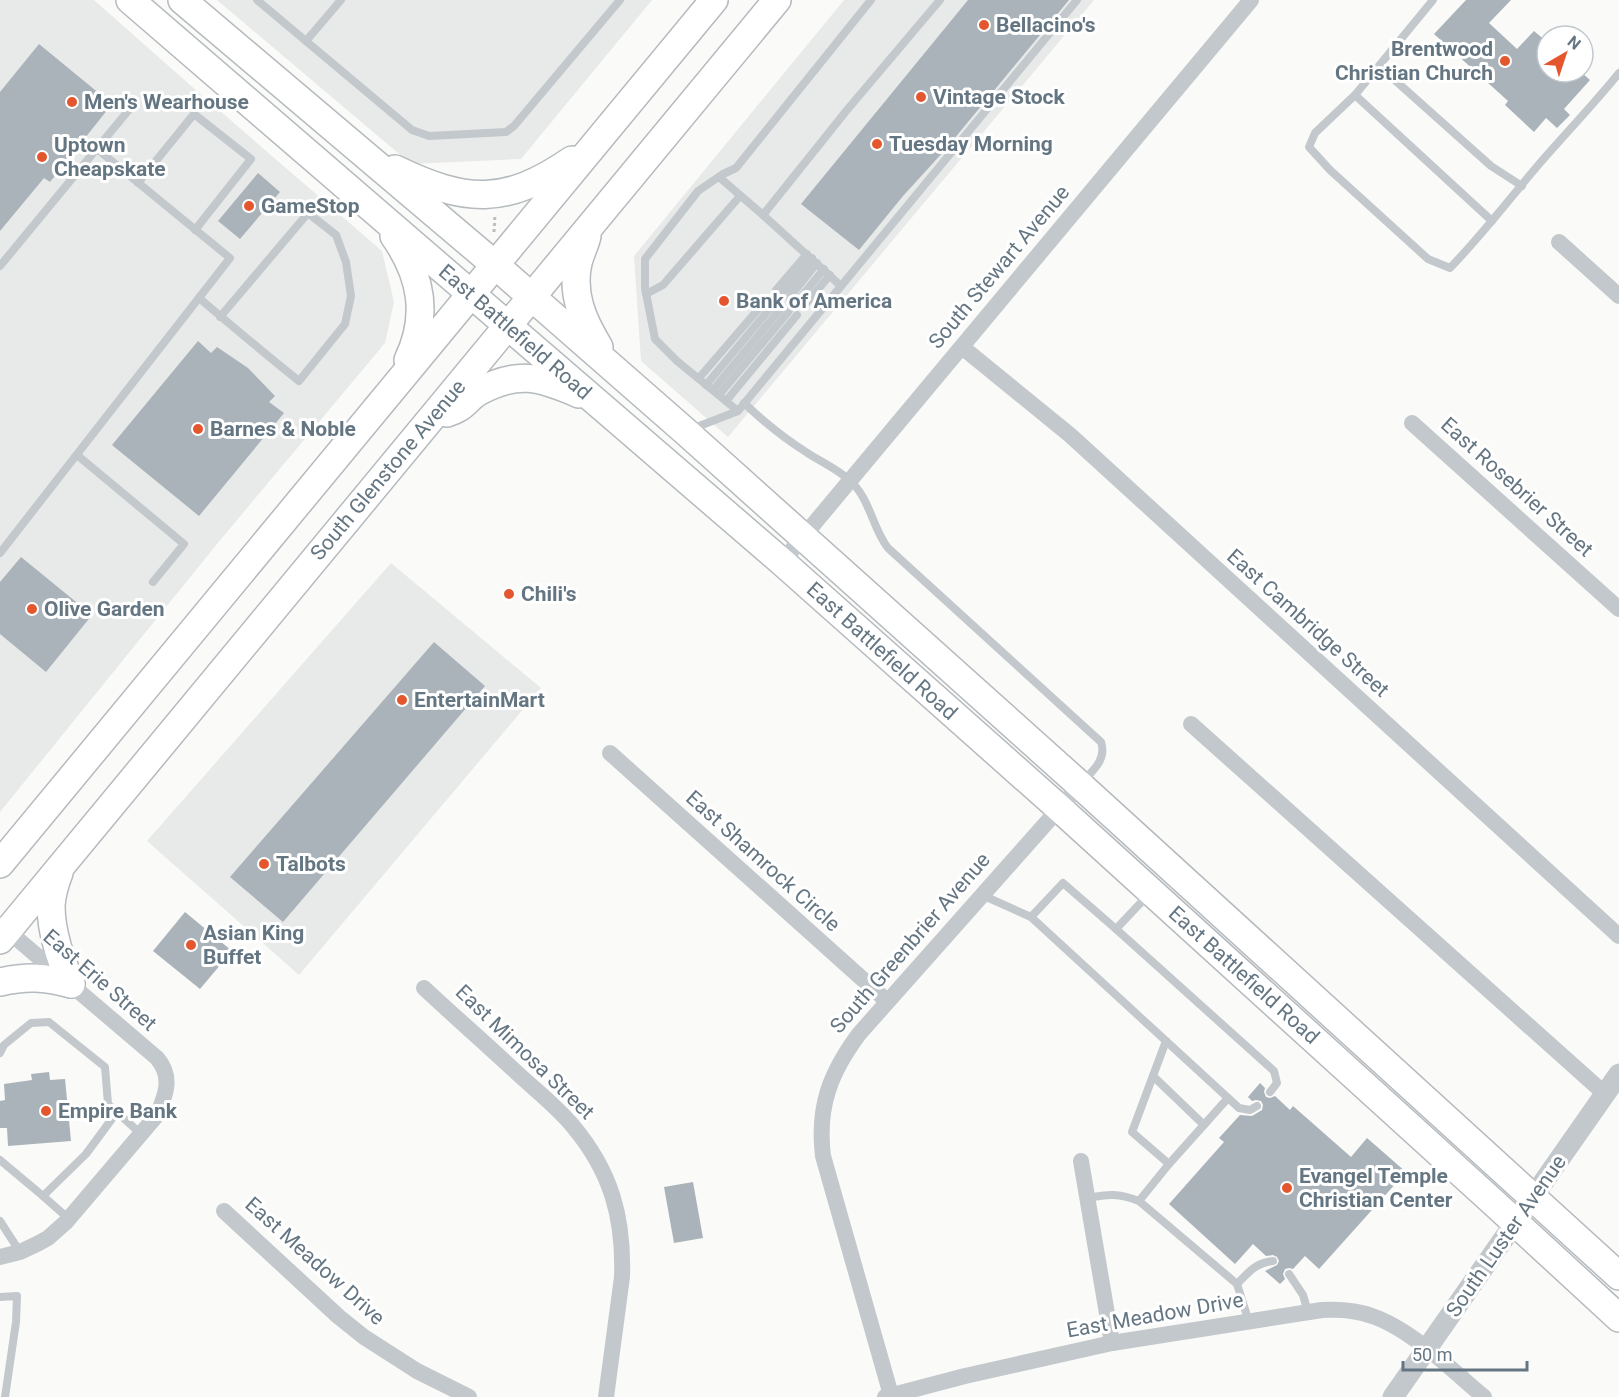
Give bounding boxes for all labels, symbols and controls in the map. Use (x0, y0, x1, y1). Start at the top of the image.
place label: Bellacino's (996, 13, 1096, 37)
marker: Bellacino's (977, 18, 991, 32)
north arrow (1535, 24, 1595, 84)
text: N (1564, 32, 1584, 54)
place label: Brentwood Christian Church (1335, 37, 1493, 85)
marker: Brentwood Christian Church (1498, 54, 1512, 68)
place label: Vintage Stock (933, 85, 1066, 109)
place label: Men's Wearhouse (84, 90, 249, 114)
marker: Vintage Stock (914, 90, 928, 104)
marker: Men's Wearhouse (65, 95, 79, 109)
place label: Tuesday Morning (889, 132, 1053, 156)
place label: Uptown Cheapskate (54, 133, 166, 181)
marker: Tuesday Morning (870, 137, 884, 151)
marker: Uptown Cheapskate (35, 150, 49, 164)
street label: South Stewart Avenue (924, 180, 1074, 354)
place label: GameStop (261, 194, 360, 218)
marker: GameStop (242, 199, 256, 213)
street label: East Battlefield Road (434, 259, 596, 405)
place label: Bank of America (736, 289, 892, 313)
marker: Bank of America (717, 294, 731, 308)
street label: South Glenstone Avenue (306, 375, 470, 565)
street label: East Rosebrier Street (1436, 412, 1598, 562)
place label: Barnes & Noble (210, 417, 356, 441)
marker: Barnes & Noble (191, 422, 205, 436)
street label: East Cambridge Street (1222, 544, 1394, 702)
street label: East Battlefield Road (802, 577, 962, 725)
place label: Chili's (521, 582, 577, 606)
marker: Chili's (502, 587, 516, 601)
place label: Olive Garden (44, 597, 165, 621)
marker: Olive Garden (25, 602, 39, 616)
place label: EntertainMart (414, 688, 545, 712)
marker: EntertainMart (395, 693, 409, 707)
street label: East Shamrock Circle (681, 786, 845, 936)
street label: South Greenbrier Avenue (825, 848, 995, 1038)
place label: Talbots (276, 852, 346, 876)
marker: Talbots (257, 857, 271, 871)
street label: East Battlefield Road (1164, 901, 1324, 1049)
place label: Asian King Buffet (203, 921, 304, 969)
street label: East Erie Street (38, 924, 162, 1036)
marker: Asian King Buffet (184, 938, 198, 952)
street label: East Mimosa Street (451, 980, 599, 1124)
place label: Empire Bank (58, 1099, 178, 1123)
marker: Empire Bank (39, 1104, 53, 1118)
street label: South Luster Avenue (1441, 1150, 1571, 1322)
place label: Evangel Temple Christian Center (1299, 1164, 1453, 1212)
marker: Evangel Temple Christian Center (1280, 1181, 1294, 1195)
street label: East Meadow Drive (240, 1192, 390, 1330)
street label: East Meadow Drive (1065, 1288, 1245, 1342)
scale bar (1403, 1334, 1528, 1372)
text: 50 m (1412, 1344, 1452, 1365)

